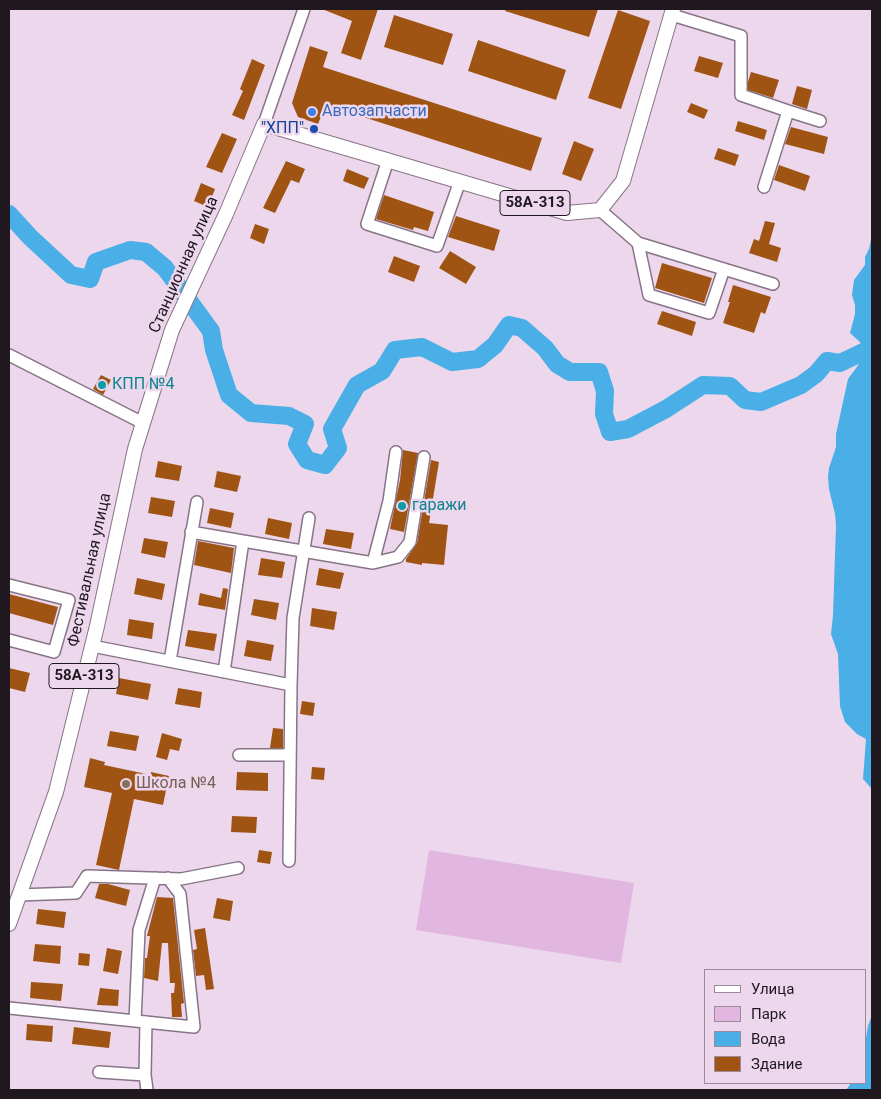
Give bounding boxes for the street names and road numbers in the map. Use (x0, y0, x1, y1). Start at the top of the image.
road number: 58А-313 (500, 190, 570, 216)
street label: Станционная улица (145, 194, 223, 336)
street label: Фестивальная улица (64, 491, 116, 649)
road number: 58А-313 (49, 664, 119, 688)

